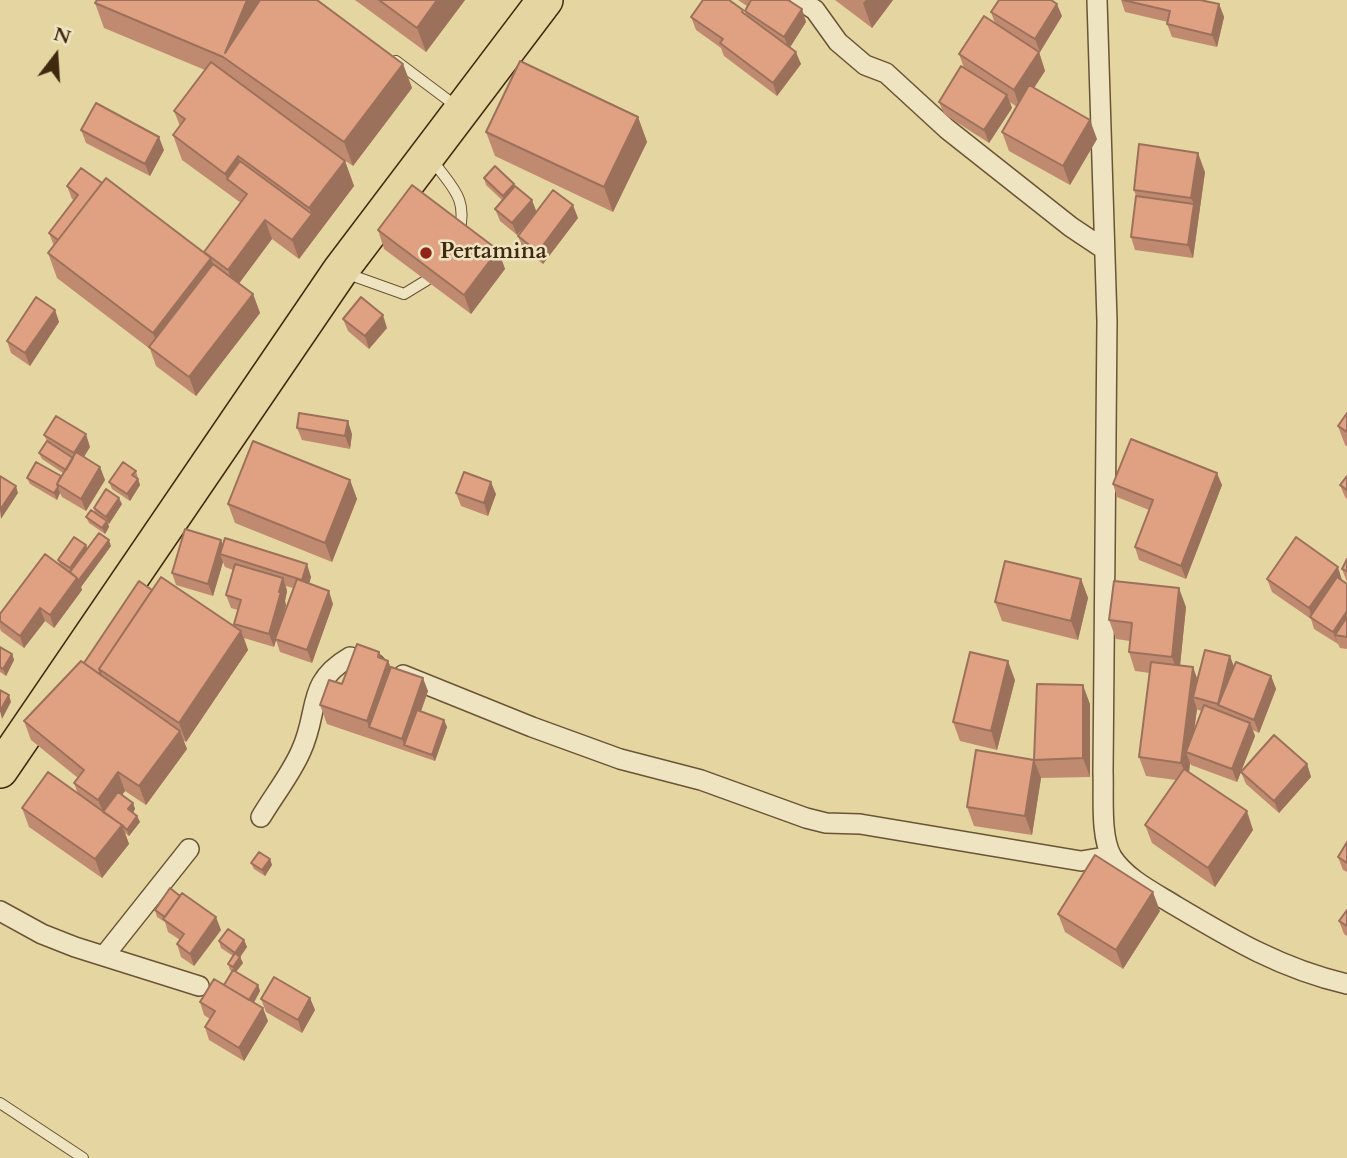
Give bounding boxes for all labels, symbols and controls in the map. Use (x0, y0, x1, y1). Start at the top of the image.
north arrow (21, 21, 91, 91)
text: N (50, 21, 74, 51)
place label: Pertamina (440, 239, 547, 267)
marker: Pertamina (418, 245, 434, 261)

